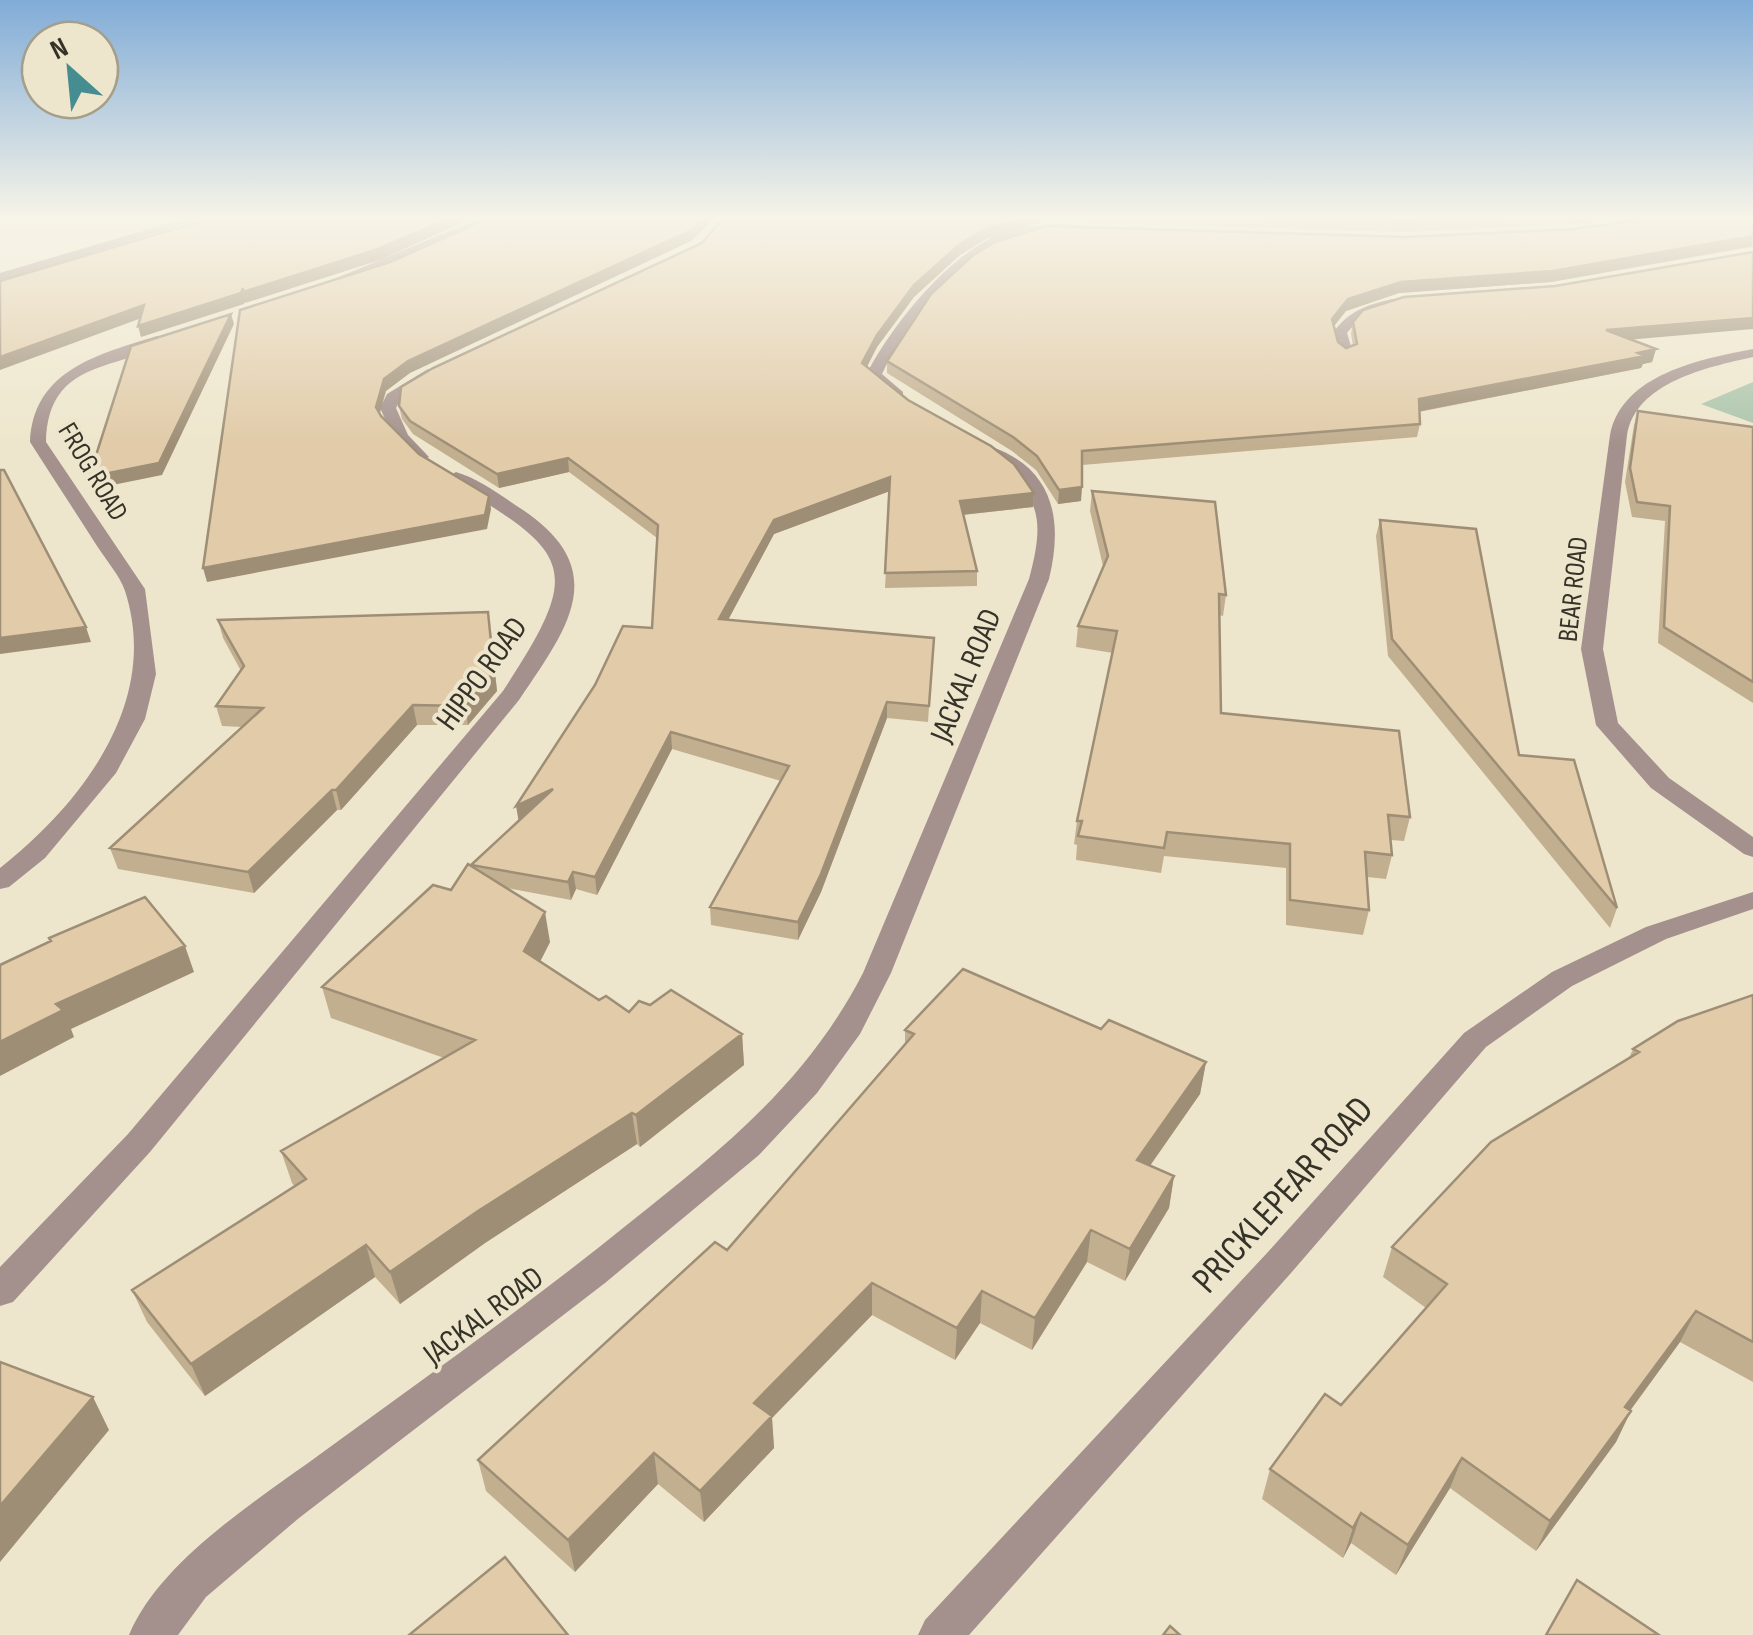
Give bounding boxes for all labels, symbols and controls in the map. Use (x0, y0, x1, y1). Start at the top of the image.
north arrow (20, 20, 120, 120)
text: N (45, 31, 73, 67)
street label: FROG ROAD (51, 417, 135, 527)
street label: BEAR ROAD (1552, 535, 1595, 643)
street label: JACKAL ROAD (922, 603, 1011, 749)
street label: HIPPO ROAD (428, 610, 536, 738)
street label: PRICKLEPEAR ROAD (1183, 1088, 1383, 1302)
street label: JACKAL ROAD (415, 1258, 552, 1375)

